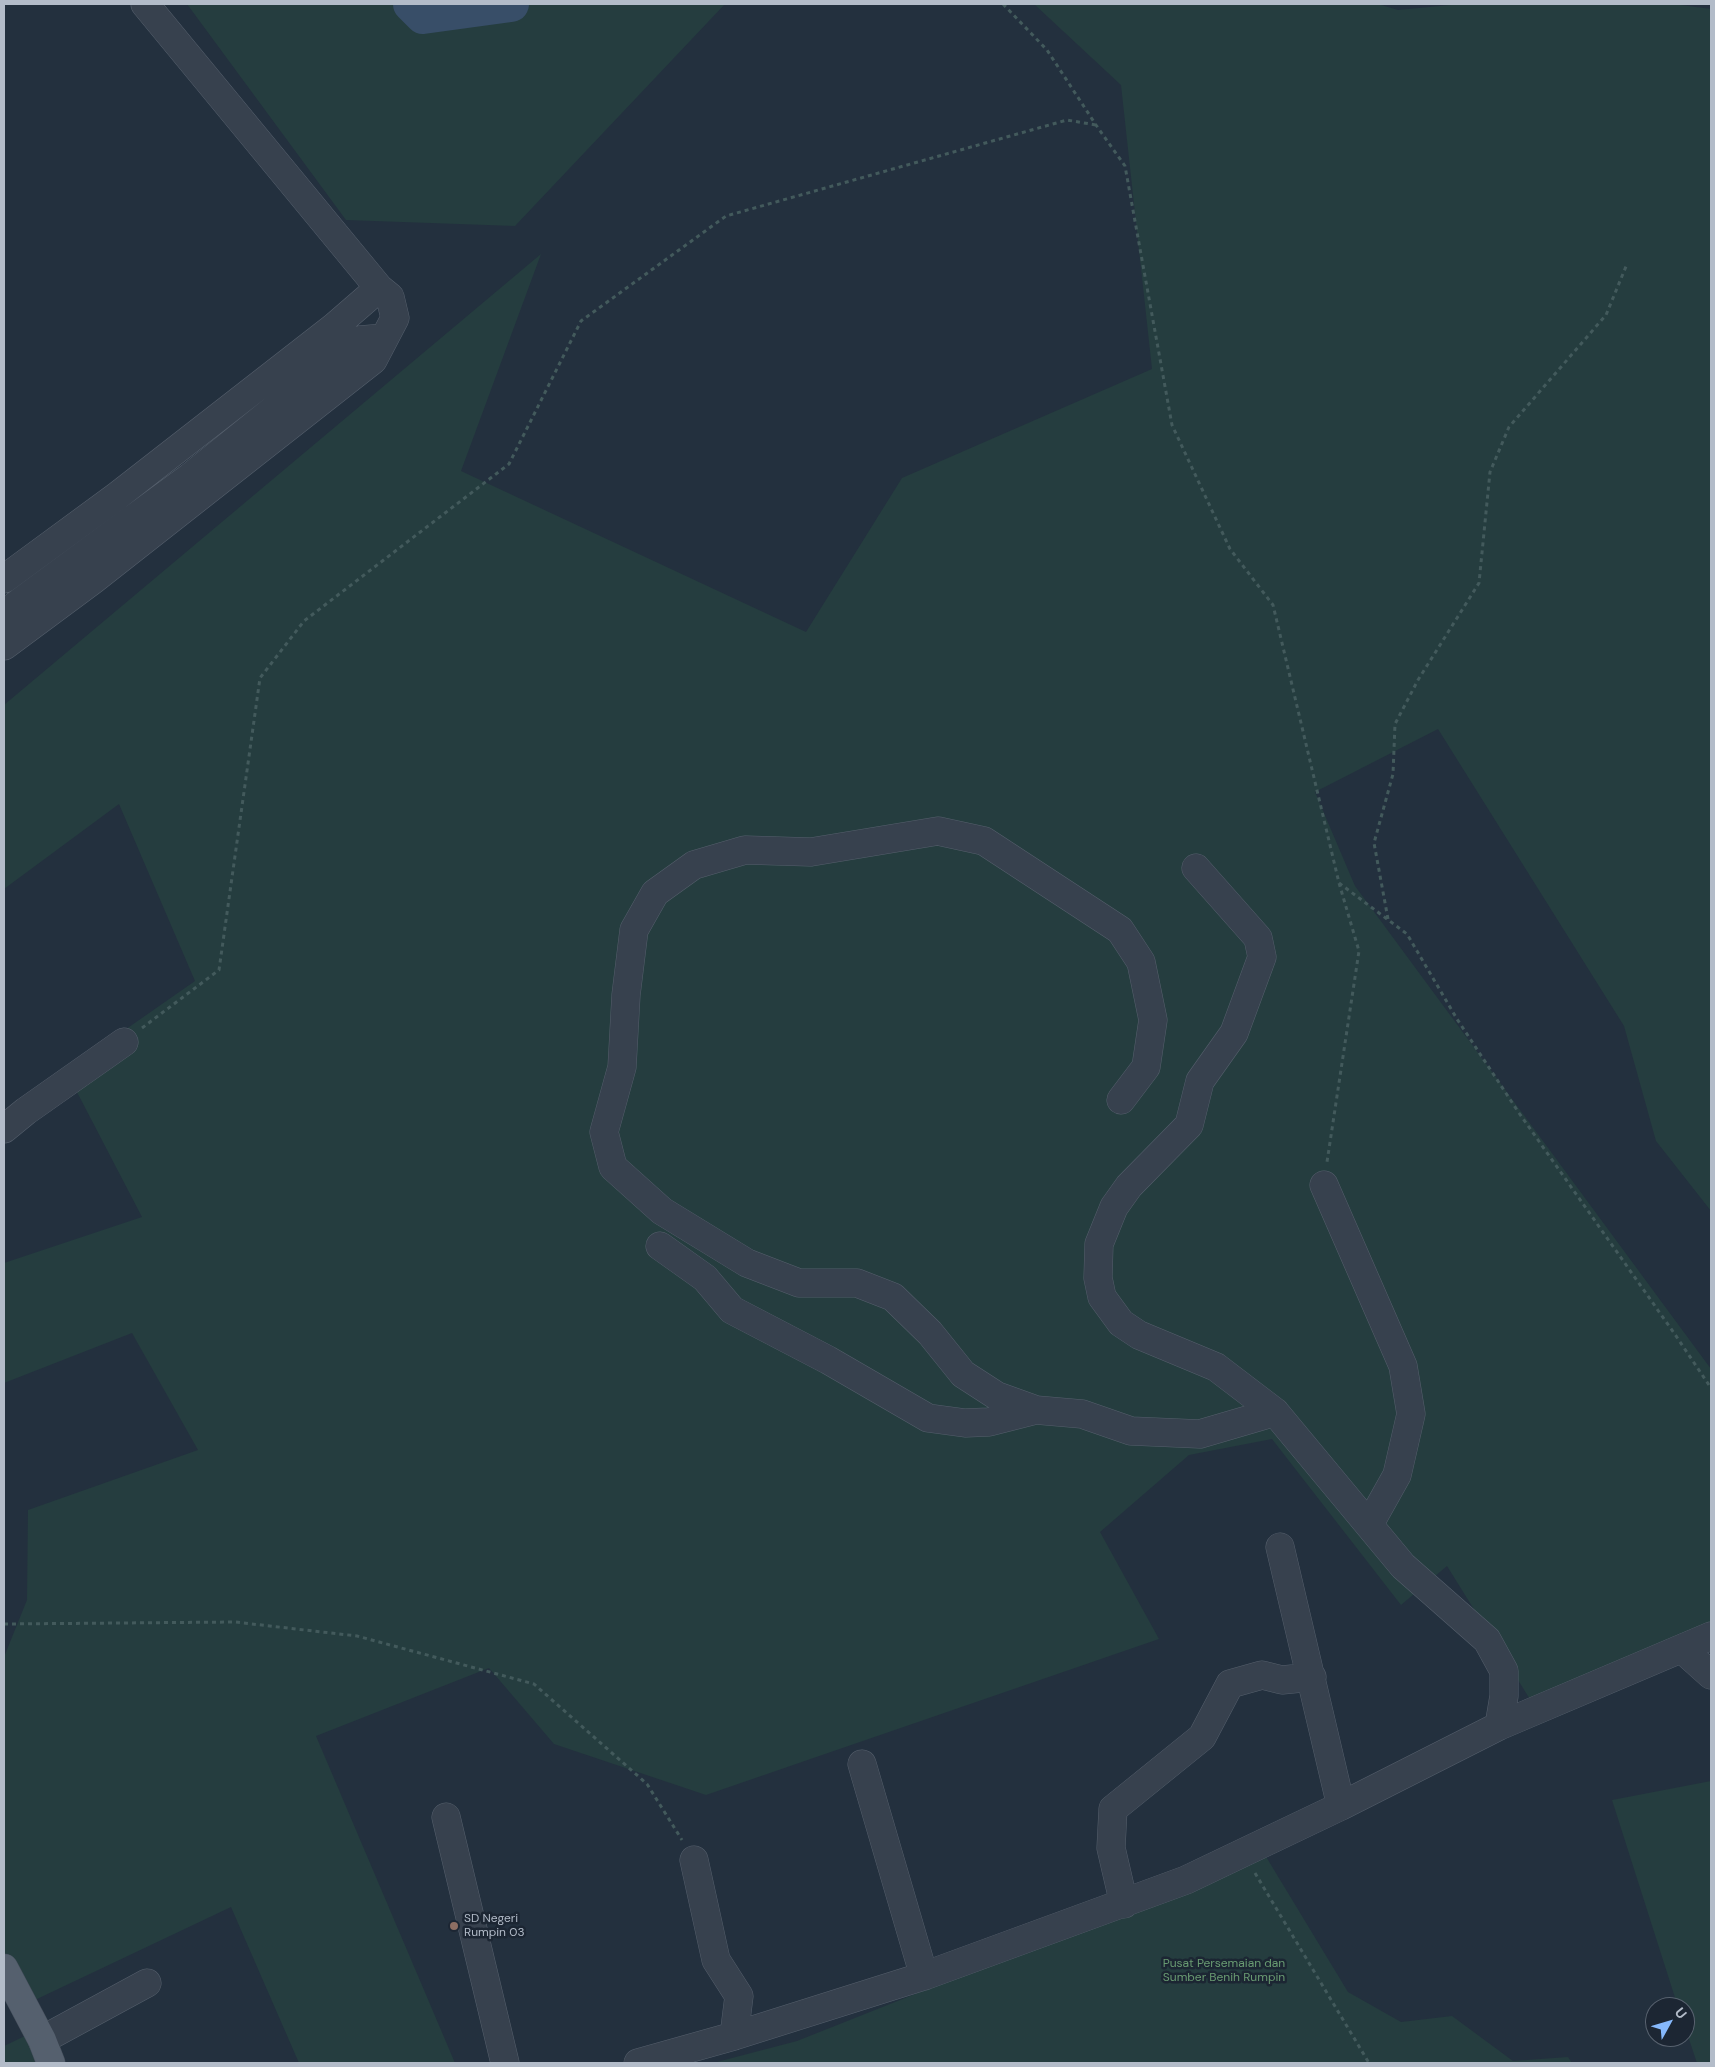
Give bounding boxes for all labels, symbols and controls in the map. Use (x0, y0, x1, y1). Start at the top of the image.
place label: SD Negeri Rumpin 03 (464, 1912, 524, 1940)
marker: SD Negeri Rumpin 03 (448, 1920, 460, 1932)
park label: Pusat Persemaian dan Sumber Benih Rumpin (1163, 1957, 1285, 1985)
north arrow (1645, 1997, 1695, 2047)
text: U (1671, 2004, 1691, 2023)

